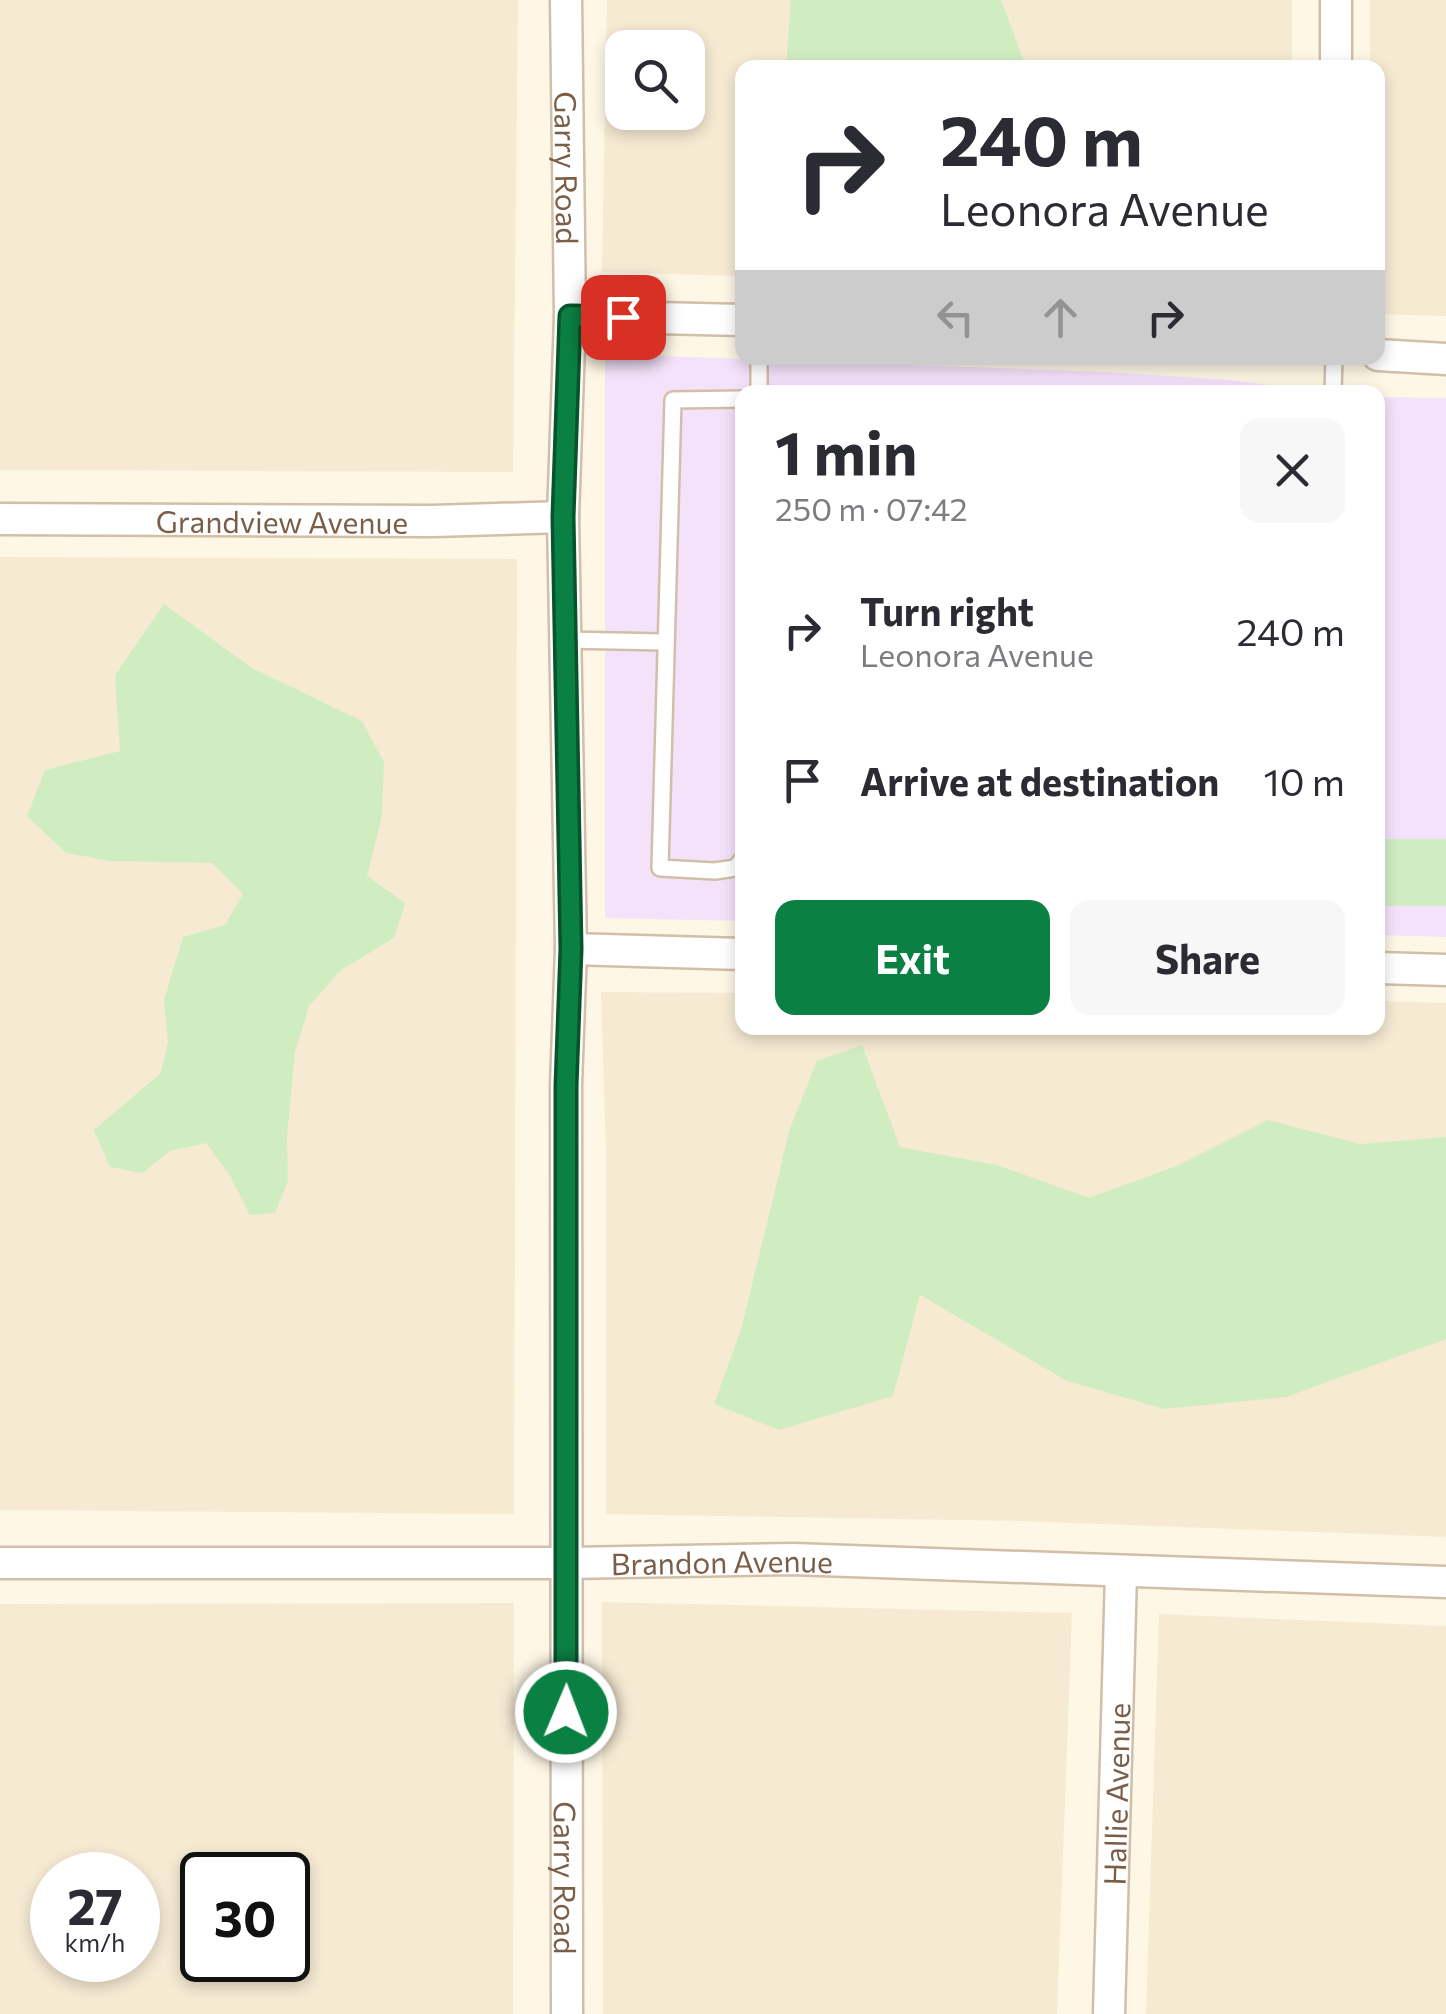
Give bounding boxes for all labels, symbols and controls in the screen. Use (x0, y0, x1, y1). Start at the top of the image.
map controls (605, 30, 705, 130)
button: search (605, 30, 705, 130)
street label: Garry Road (549, 91, 588, 245)
text: 240 m (940, 95, 1143, 180)
icon: right (775, 100, 905, 230)
text: Leonora Avenue (940, 180, 1269, 235)
pin (581, 275, 666, 360)
icon: arrive (596, 290, 651, 345)
icon: left (928, 290, 983, 345)
icon: ahead (1033, 290, 1088, 345)
icon: right (1138, 290, 1193, 345)
text: 1 min (775, 414, 917, 487)
button: close (1240, 418, 1345, 523)
text: 250 m · 07:42 (775, 488, 968, 528)
street label: Grandview Avenue (156, 501, 408, 539)
text: Turn right (860, 587, 1034, 634)
icon: right (775, 603, 830, 658)
text: 240 m (1237, 607, 1345, 654)
text: Leonora Avenue (860, 634, 1094, 674)
icon: arrive (775, 753, 830, 808)
text: Arrive at destination (860, 757, 1219, 804)
text: 10 m (1264, 757, 1345, 804)
button: Exit (775, 900, 1050, 1015)
button: Share (1070, 900, 1345, 1015)
street label: Brandon Avenue (611, 1540, 834, 1581)
position arrow (514, 1660, 618, 1764)
street label: Hallie Avenue (1094, 1702, 1136, 1886)
street label: Garry Road (548, 1801, 585, 1954)
speed limit sign: 30 (180, 1852, 310, 1982)
text: 27 (67, 1874, 123, 1935)
text: km/h (65, 1927, 125, 1957)

